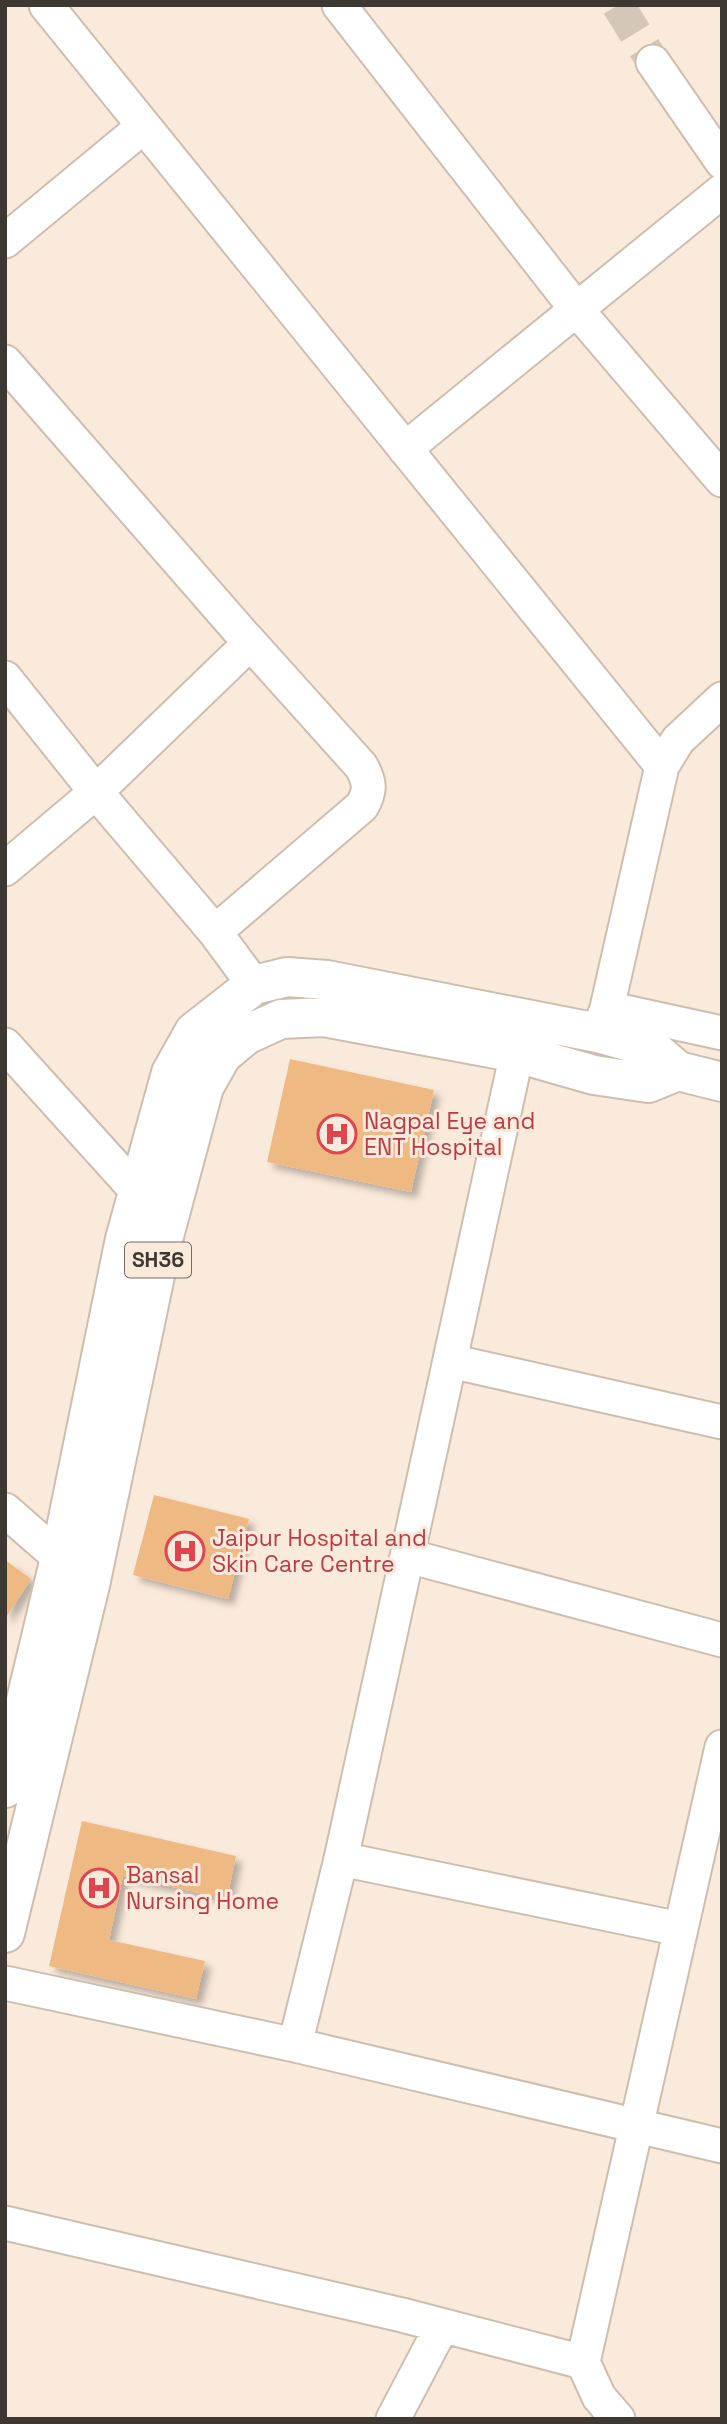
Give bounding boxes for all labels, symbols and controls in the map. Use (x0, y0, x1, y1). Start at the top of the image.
place label: Nagpal Eye and ENT Hospital (364, 1106, 535, 1162)
hospital icon: Nagpal Eye and ENT Hospital (316, 1113, 358, 1155)
road number: SH36 (125, 1242, 191, 1278)
place label: Jaipur Hospital and Skin Care Centre (212, 1523, 427, 1579)
hospital icon: Jaipur Hospital and Skin Care Centre (164, 1530, 206, 1572)
place label: Bansal Nursing Home (126, 1860, 279, 1916)
hospital icon: Bansal Nursing Home (78, 1867, 120, 1909)

